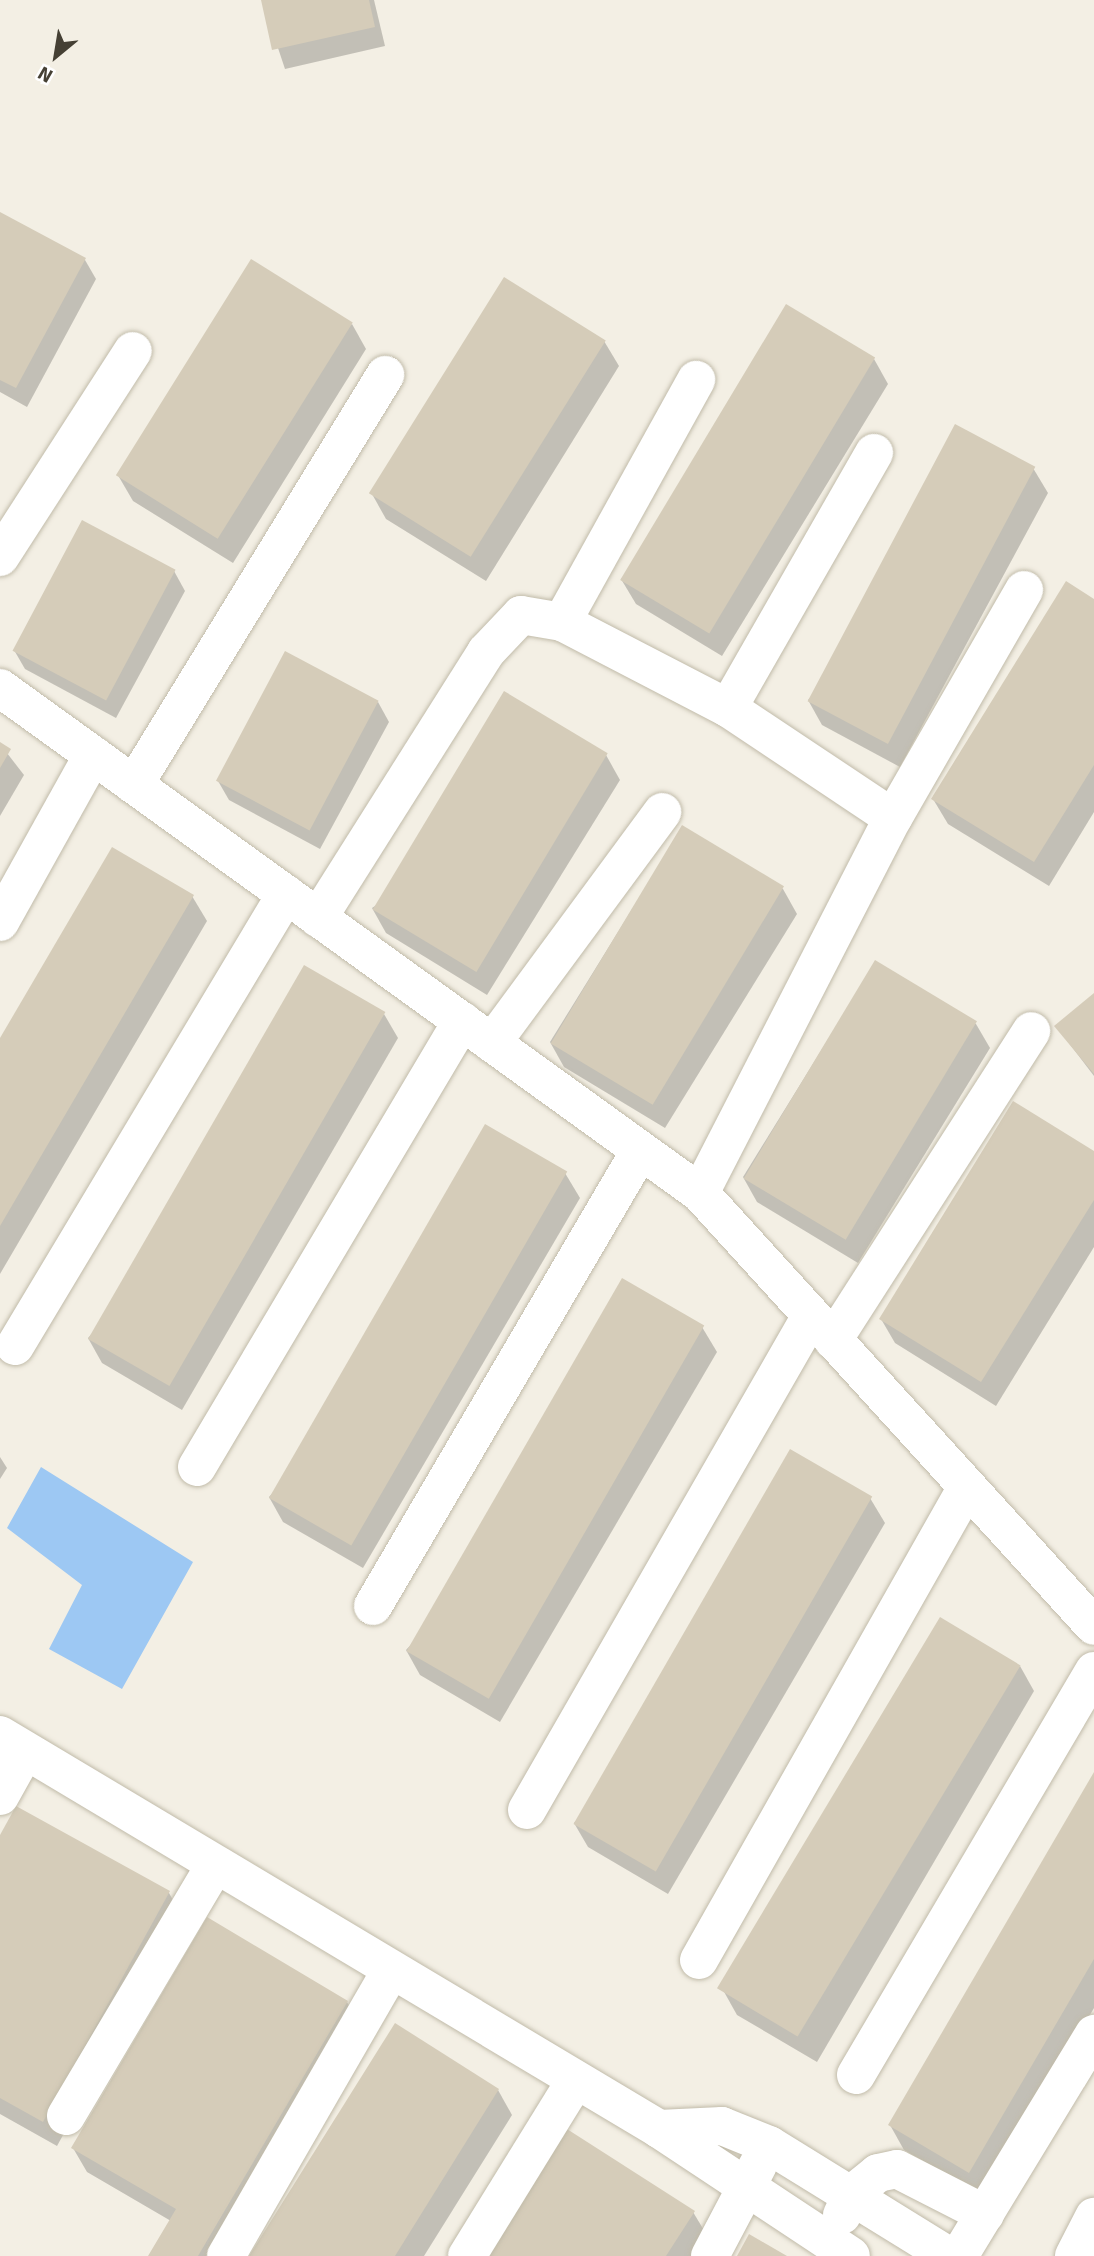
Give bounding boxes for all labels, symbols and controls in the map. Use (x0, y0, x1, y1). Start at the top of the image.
north arrow (21, 21, 91, 91)
text: N (34, 60, 57, 88)

